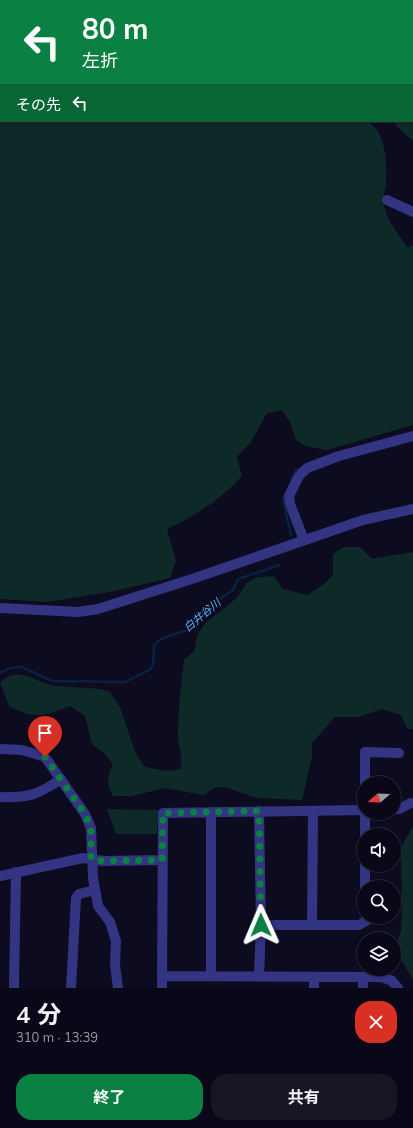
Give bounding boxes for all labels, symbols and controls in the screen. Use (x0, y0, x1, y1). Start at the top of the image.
text: 80 m (82, 11, 148, 46)
icon: left (16, 16, 68, 68)
text: 左折 (82, 49, 118, 72)
icon: left (69, 92, 91, 114)
text: その先 (16, 95, 61, 114)
water label: 白井谷川 (181, 595, 224, 635)
pin (28, 716, 62, 757)
icon: arrive (34, 722, 56, 744)
north arrow (357, 776, 401, 820)
map controls (357, 776, 401, 976)
button: sound (357, 828, 401, 872)
button: search (357, 880, 401, 924)
position arrow (240, 904, 282, 946)
button: layers (357, 932, 401, 976)
text: 4 分 (16, 999, 61, 1029)
button: close (355, 1001, 397, 1043)
text: 310 m · 13:39 (16, 1029, 98, 1045)
button: 終了 (16, 1074, 203, 1120)
button: 共有 (211, 1074, 397, 1120)

